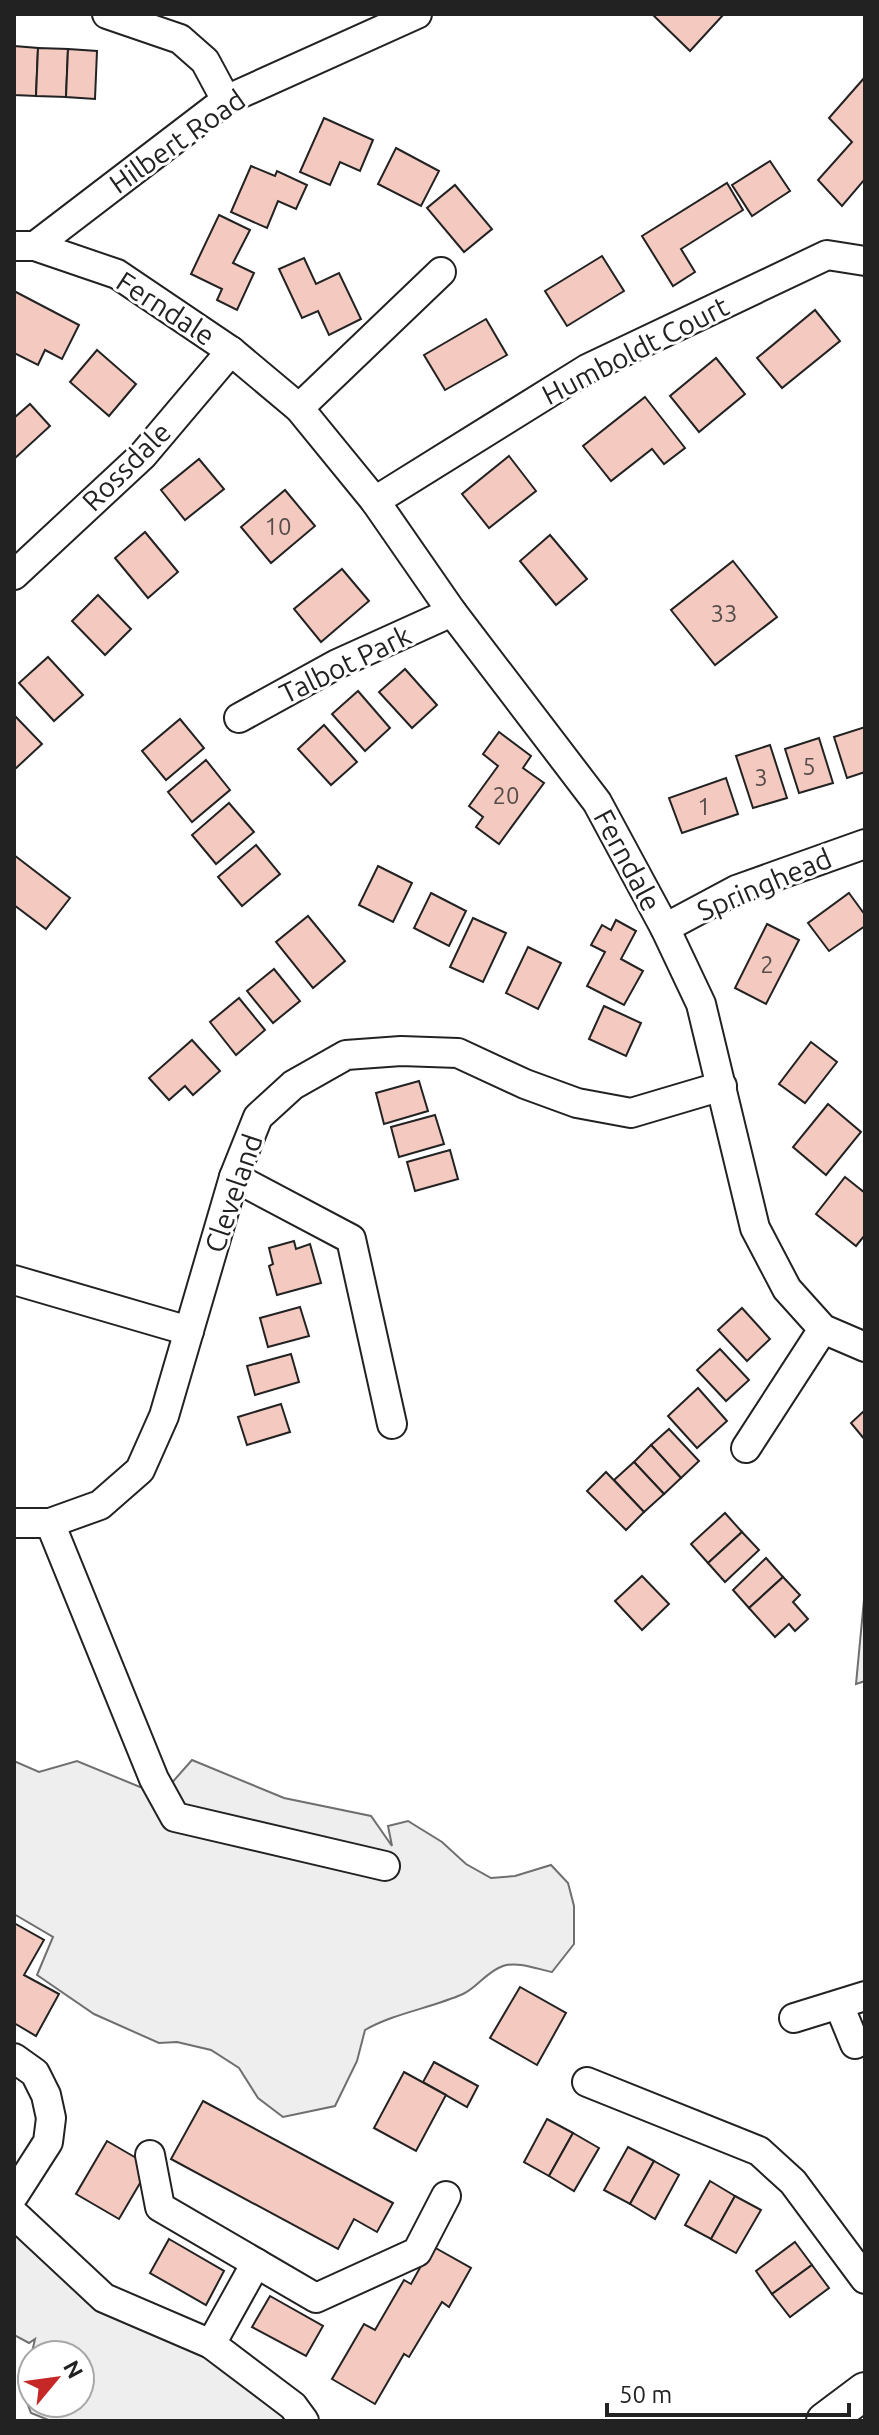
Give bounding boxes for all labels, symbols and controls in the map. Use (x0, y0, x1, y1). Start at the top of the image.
street label: Hilbert Road (103, 83, 251, 199)
street label: Ferndale (111, 265, 221, 351)
street label: Humboldt Court (537, 290, 733, 410)
street label: Rossdale (76, 416, 176, 516)
house number: 10 (264, 513, 292, 540)
house number: 33 (710, 600, 738, 627)
street label: Talbot Park (274, 619, 416, 709)
house number: 5 (802, 753, 816, 780)
house number: 3 (754, 764, 768, 791)
house number: 20 (492, 782, 520, 809)
house number: 1 (697, 793, 711, 820)
street label: Ferndale (588, 804, 668, 916)
street label: Springhead (692, 842, 836, 926)
house number: 2 (760, 951, 774, 978)
street label: Cleveland (198, 1130, 268, 1256)
north arrow (16, 2339, 96, 2419)
text: N (59, 2356, 89, 2382)
scale bar (607, 2367, 849, 2417)
text: 50 m (619, 2381, 672, 2408)

